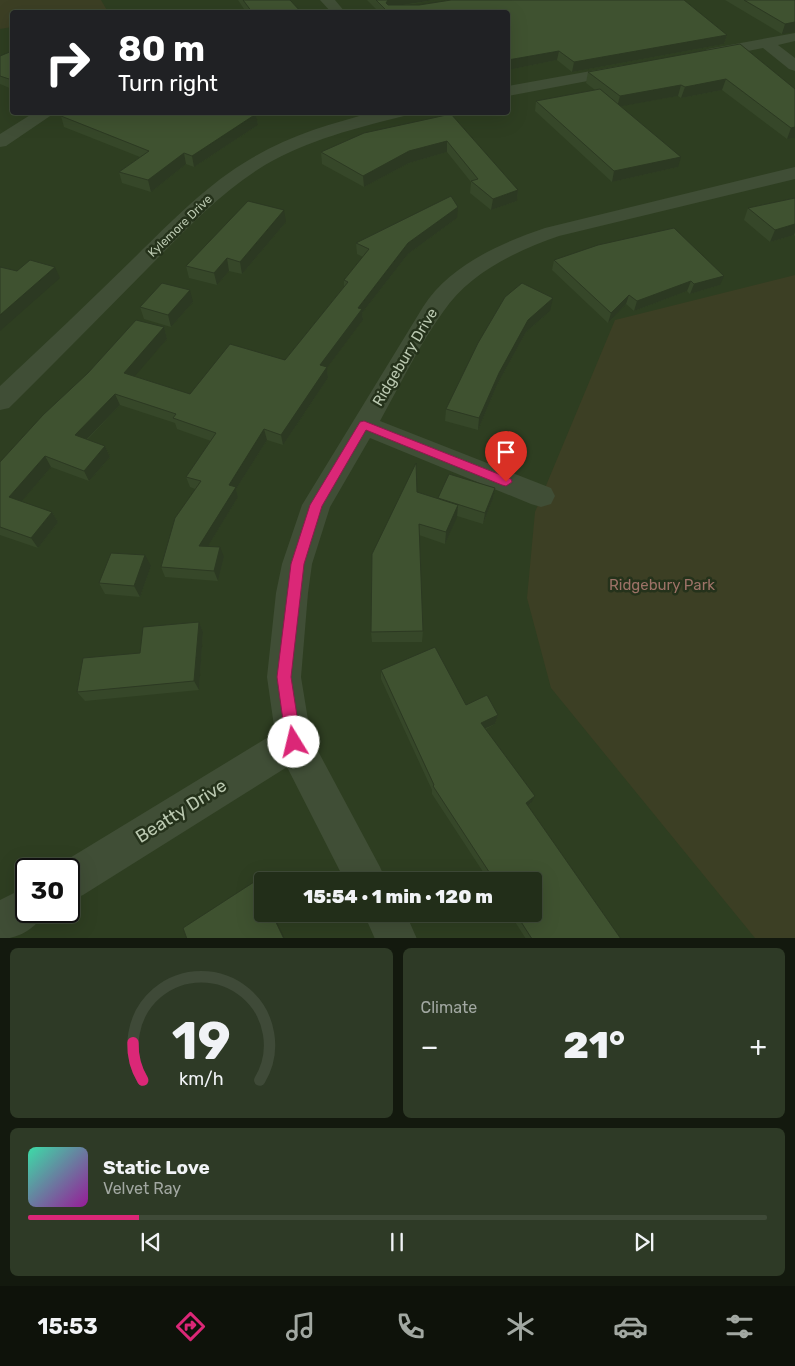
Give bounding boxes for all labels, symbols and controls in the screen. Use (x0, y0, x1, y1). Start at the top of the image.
text: 80 m (118, 28, 205, 70)
icon: right (35, 30, 100, 95)
text: Turn right (118, 70, 218, 97)
street label: Kylemore Drive (145, 192, 215, 260)
street label: Ridgebury Drive (369, 305, 441, 409)
pin (485, 431, 527, 482)
icon: arrive (492, 438, 520, 466)
park label: Ridgebury Park (609, 576, 715, 594)
position arrow (267, 715, 319, 767)
street label: Beatty Drive (131, 774, 231, 848)
speed limit sign: 30 (15, 858, 80, 923)
text: 15:54 · 1 min · 120 m (303, 885, 493, 908)
text: Climate (421, 998, 477, 1017)
text: 19 (172, 1010, 231, 1072)
text: 21° (563, 1022, 625, 1068)
text: − (421, 1030, 439, 1063)
text: + (750, 1030, 767, 1063)
text: km/h (179, 1068, 224, 1089)
text: Static Love (103, 1156, 210, 1179)
text: Velvet Ray (103, 1179, 181, 1198)
icon: previous (137, 1228, 165, 1256)
icon: pause (383, 1228, 411, 1256)
icon: next (630, 1228, 658, 1256)
icon: directions (173, 1309, 208, 1344)
icon: music (283, 1309, 318, 1344)
icon: phone (393, 1309, 428, 1344)
icon: climate (503, 1309, 538, 1344)
icon: car (613, 1309, 648, 1344)
icon: filters (722, 1309, 757, 1344)
text: 15:53 (37, 1313, 98, 1340)

